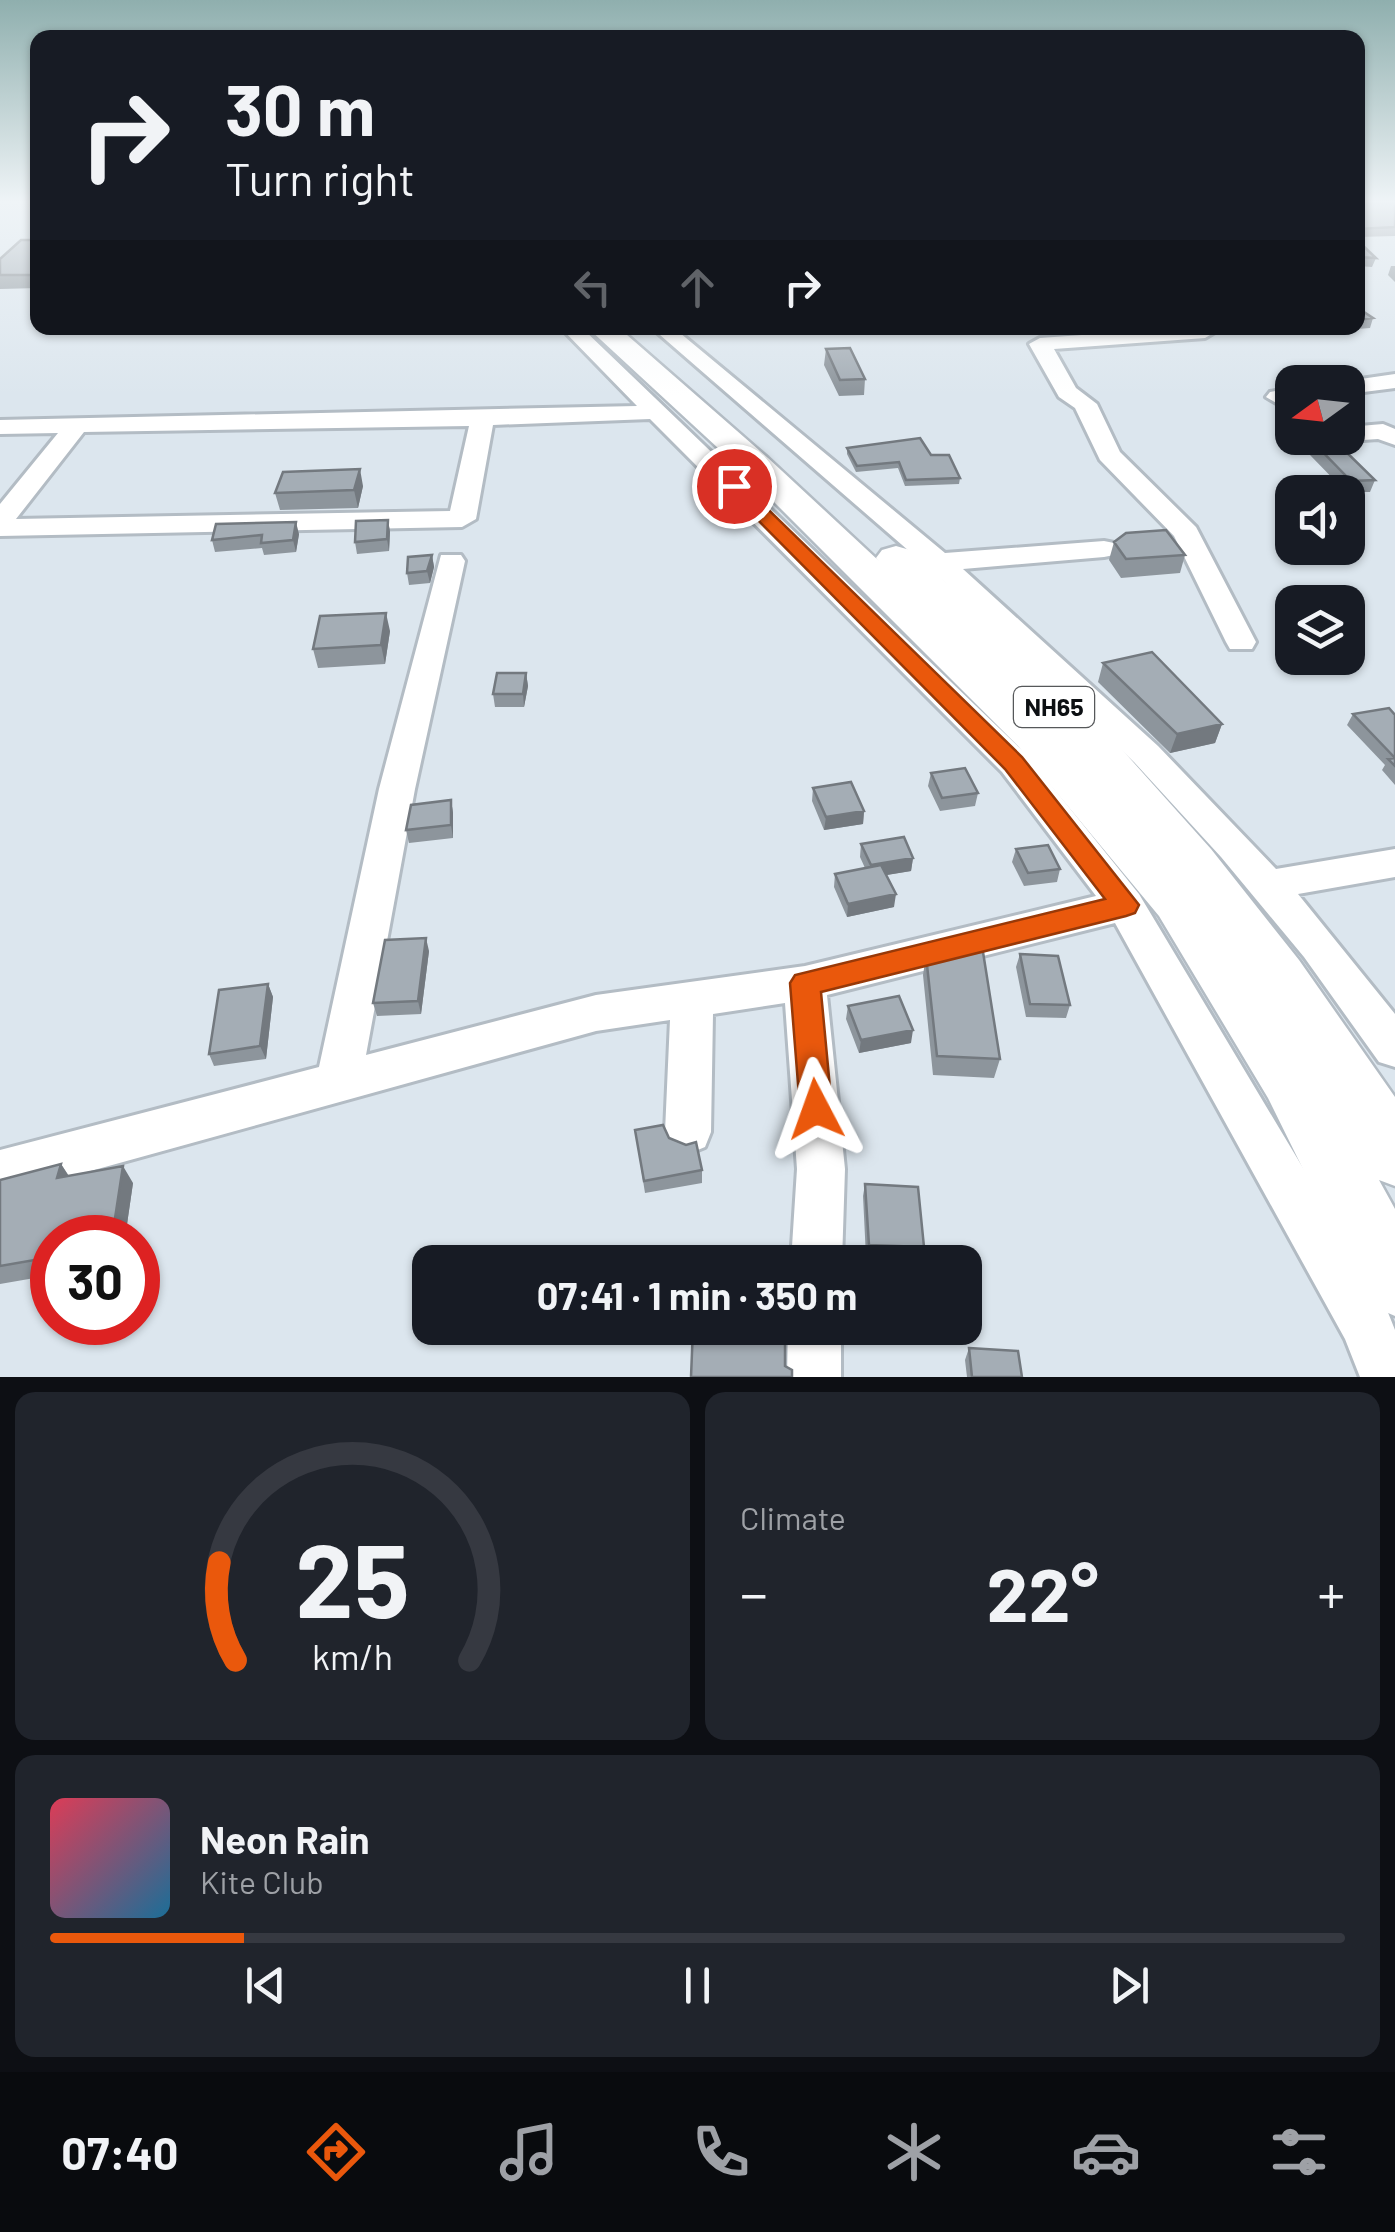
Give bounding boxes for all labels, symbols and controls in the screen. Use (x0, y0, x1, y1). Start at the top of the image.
text: 30 m (225, 66, 375, 150)
icon: right (60, 70, 190, 200)
text: Turn right (225, 151, 415, 205)
icon: left (565, 260, 620, 315)
icon: ahead (670, 260, 725, 315)
icon: right (775, 260, 830, 315)
north arrow (1275, 365, 1365, 455)
map controls (1275, 365, 1365, 675)
pin (692, 444, 777, 529)
icon: arrive (707, 459, 762, 514)
button: sound (1275, 475, 1365, 565)
button: layers (1275, 585, 1365, 675)
road number: NH65 (1014, 687, 1094, 727)
position arrow (764, 1057, 868, 1161)
speed limit sign: 30 (30, 1215, 160, 1345)
text: 07:41 · 1 min · 350 m (537, 1272, 857, 1318)
text: Climate (740, 1498, 846, 1536)
text: 25 (295, 1514, 410, 1639)
text: 22° (986, 1547, 1099, 1637)
text: − (740, 1559, 768, 1625)
text: + (1317, 1559, 1345, 1625)
text: km/h (312, 1634, 393, 1677)
text: Neon Rain (200, 1816, 369, 1862)
text: Kite Club (200, 1862, 324, 1900)
icon: previous (238, 1958, 293, 2013)
icon: pause (670, 1958, 725, 2013)
icon: next (1102, 1958, 1157, 2013)
icon: directions (301, 2117, 371, 2187)
icon: music (494, 2117, 564, 2187)
icon: phone (686, 2117, 756, 2187)
icon: climate (879, 2117, 949, 2187)
icon: car (1071, 2117, 1141, 2187)
icon: filters (1264, 2117, 1334, 2187)
text: 07:40 (61, 2125, 179, 2179)

